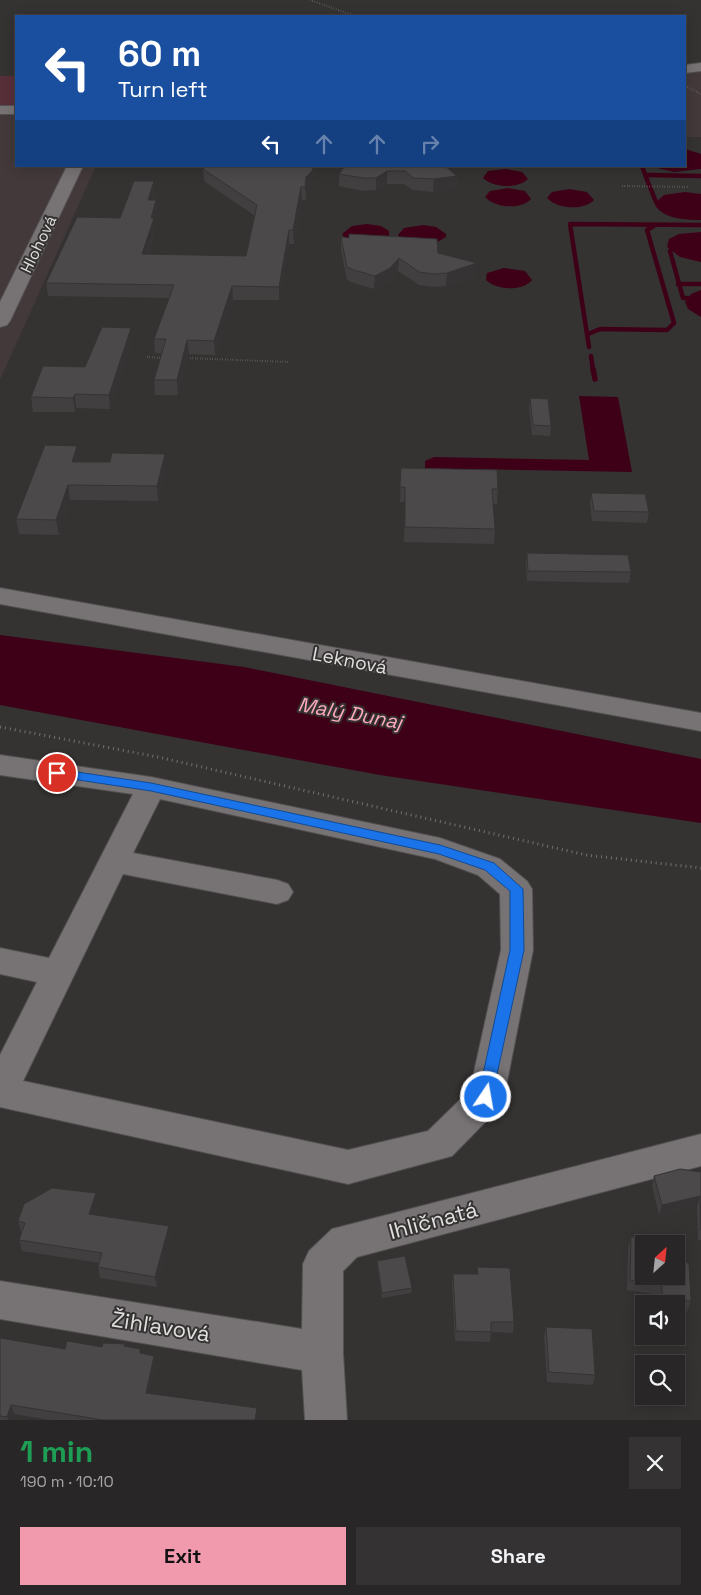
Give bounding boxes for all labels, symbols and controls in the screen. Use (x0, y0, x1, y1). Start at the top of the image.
text: 60 m (118, 32, 201, 76)
icon: left (35, 35, 100, 100)
text: Turn left (118, 75, 208, 103)
icon: left (257, 130, 285, 158)
icon: ahead (310, 130, 338, 158)
icon: ahead (363, 130, 391, 158)
icon: right (416, 130, 444, 158)
street label: Hlohová (16, 212, 61, 276)
street label: Leknová (310, 641, 389, 680)
water label: Malý Dunaj (296, 691, 406, 735)
pin (36, 752, 78, 794)
icon: arrive (43, 759, 71, 787)
position arrow (459, 1070, 511, 1122)
street label: Ihličnatá (385, 1195, 481, 1245)
north arrow (635, 1235, 685, 1285)
map controls (635, 1235, 685, 1405)
button: sound (635, 1295, 685, 1345)
street label: Žihľavová (110, 1304, 212, 1348)
button: search (635, 1355, 685, 1405)
text: 1 min (20, 1432, 93, 1471)
button: close (629, 1437, 681, 1489)
text: 190 m · 10:10 (20, 1471, 114, 1492)
button: Exit (20, 1527, 346, 1585)
button: Share (356, 1527, 681, 1585)

